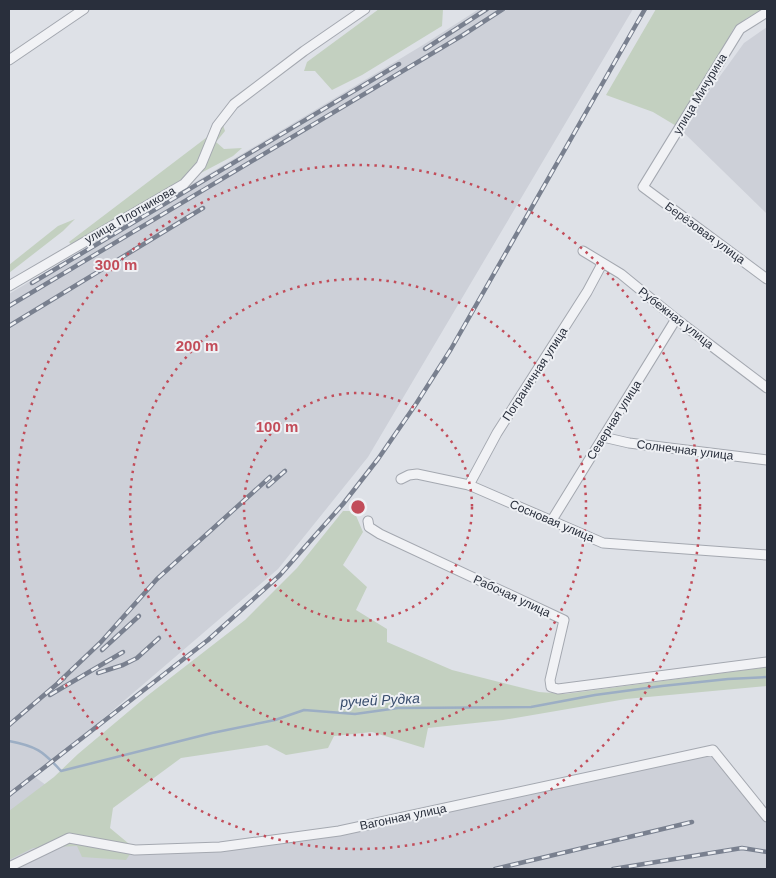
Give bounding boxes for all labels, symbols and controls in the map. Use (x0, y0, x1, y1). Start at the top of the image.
street label: улица Мичурина (670, 51, 730, 137)
street label: улица Плотникова (82, 183, 178, 247)
street label: Берёзовая улица (662, 199, 748, 267)
text: 300 m (95, 256, 137, 273)
street label: Рубежная улица (636, 284, 717, 352)
street label: Пограничная улица (500, 324, 571, 423)
text: 200 m (176, 337, 218, 354)
street label: Северная улица (584, 377, 644, 462)
text: 100 m (256, 418, 298, 435)
street label: Солнечная улица (636, 437, 734, 463)
street label: Сосновая улица (508, 497, 597, 545)
centre of rings (349, 498, 367, 516)
street label: Рабочая улица (471, 572, 553, 620)
water label: ручей Рудка (339, 690, 420, 710)
street label: Вагонная улица (358, 801, 448, 833)

